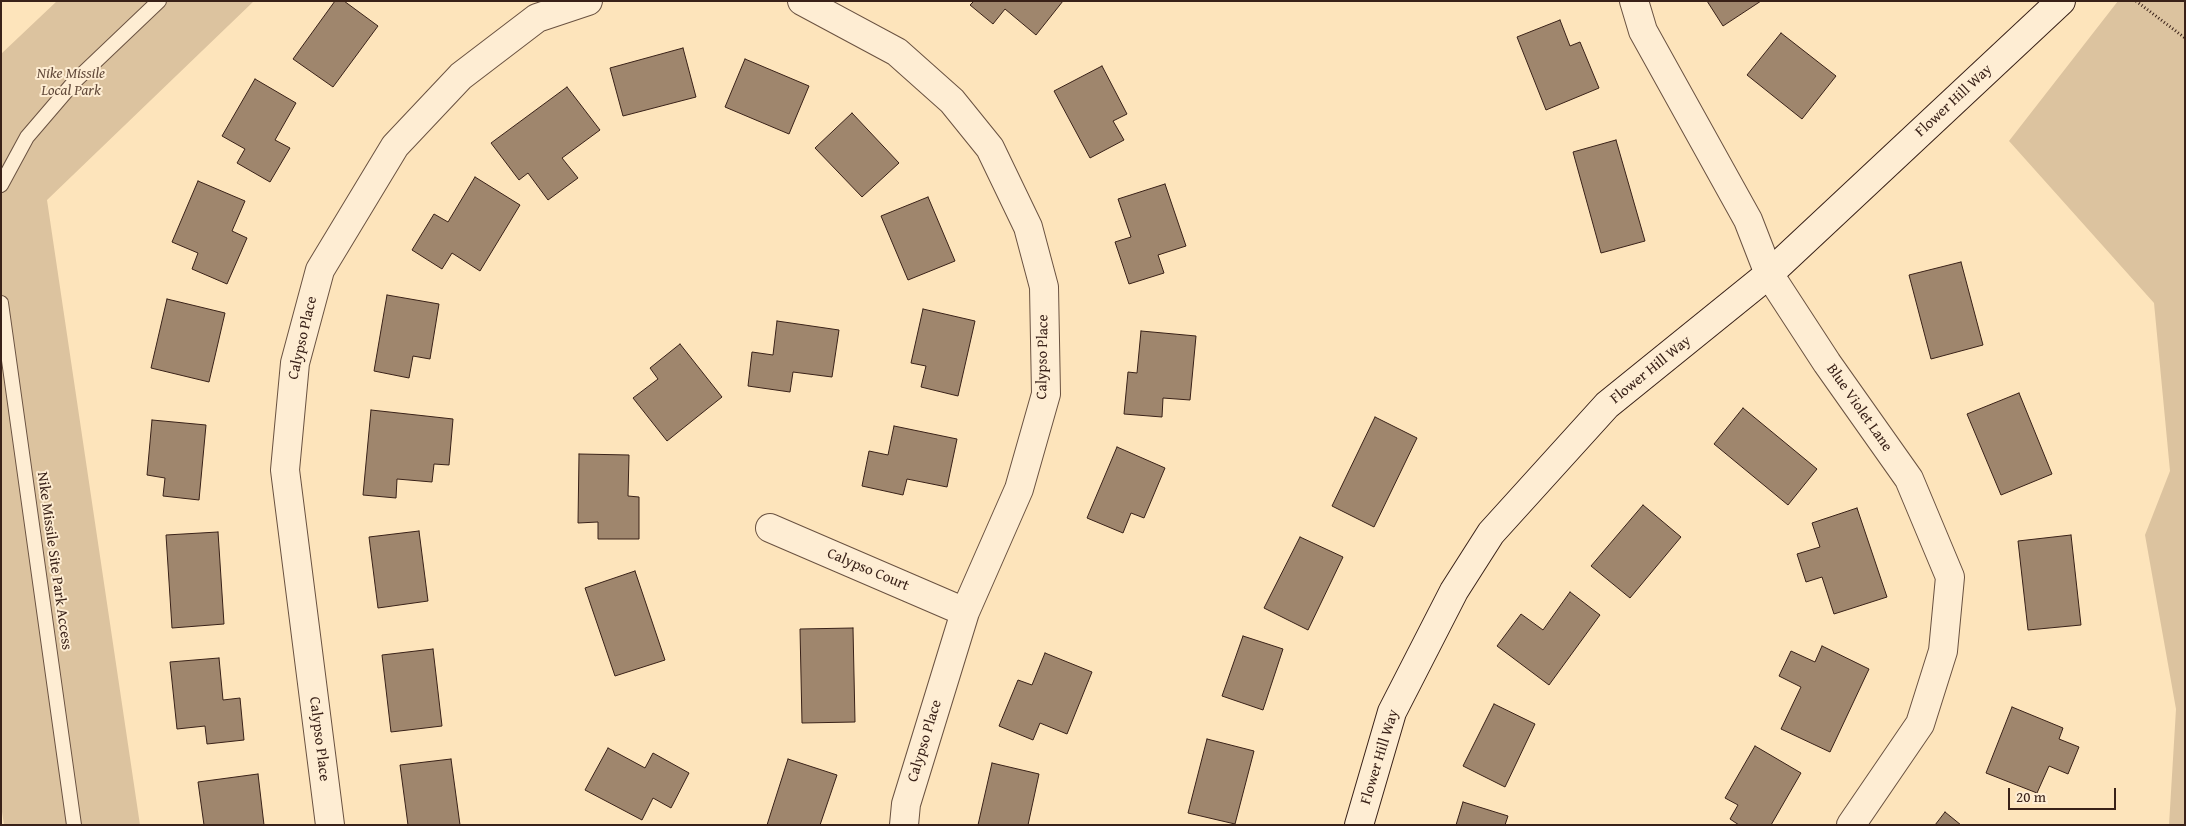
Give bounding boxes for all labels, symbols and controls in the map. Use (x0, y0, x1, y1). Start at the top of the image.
street label: Flower Hill Way (1912, 61, 1996, 141)
park label: Nike Missile Local Park (37, 65, 105, 100)
street label: Calypso Place (285, 295, 321, 381)
street label: Calypso Place (1033, 314, 1053, 400)
street label: Flower Hill Way (1607, 332, 1695, 408)
street label: Blue Violet Lane (1822, 361, 1896, 455)
street label: Nike Missile Site Park Access (33, 471, 75, 651)
street label: Calypso Court (824, 545, 912, 595)
street label: Calypso Place (305, 696, 333, 782)
street label: Calypso Place (904, 698, 946, 784)
street label: Flower Hill Way (1357, 707, 1403, 807)
scale bar (2011, 778, 2118, 810)
text: 20 m (2016, 786, 2046, 807)

